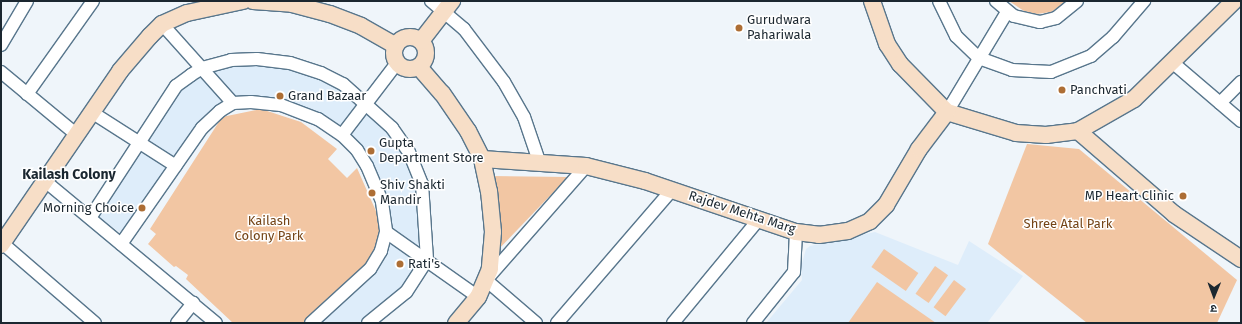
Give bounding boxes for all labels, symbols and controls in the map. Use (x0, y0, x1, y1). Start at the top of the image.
place label: Gurudwara Pahariwala (747, 13, 811, 44)
marker: Gurudwara Pahariwala (734, 23, 744, 33)
place label: Panchvati (1070, 82, 1127, 98)
marker: Panchvati (1057, 85, 1067, 95)
place label: Grand Bazaar (288, 88, 366, 104)
marker: Grand Bazaar (275, 91, 285, 101)
place label: Gupta Department Store (379, 136, 484, 167)
marker: Gupta Department Store (366, 146, 376, 156)
district label: Kailash Colony (22, 167, 116, 183)
place label: Shiv Shakti Mandir (380, 178, 445, 209)
marker: Shiv Shakti Mandir (367, 188, 377, 198)
street label: Rajdev Mehta Marg (686, 188, 798, 238)
place label: MP Heart Clinic (1085, 188, 1174, 204)
marker: MP Heart Clinic (1177, 190, 1189, 202)
place label: Morning Choice (43, 200, 134, 216)
marker: Morning Choice (137, 203, 147, 213)
park label: Kailash Colony Park (235, 214, 303, 245)
park label: Shree Atal Park (1024, 216, 1112, 232)
place label: Rati's (408, 256, 440, 272)
marker: Rati's (395, 259, 405, 269)
north arrow (1194, 276, 1234, 316)
text: उ (1210, 302, 1217, 315)

